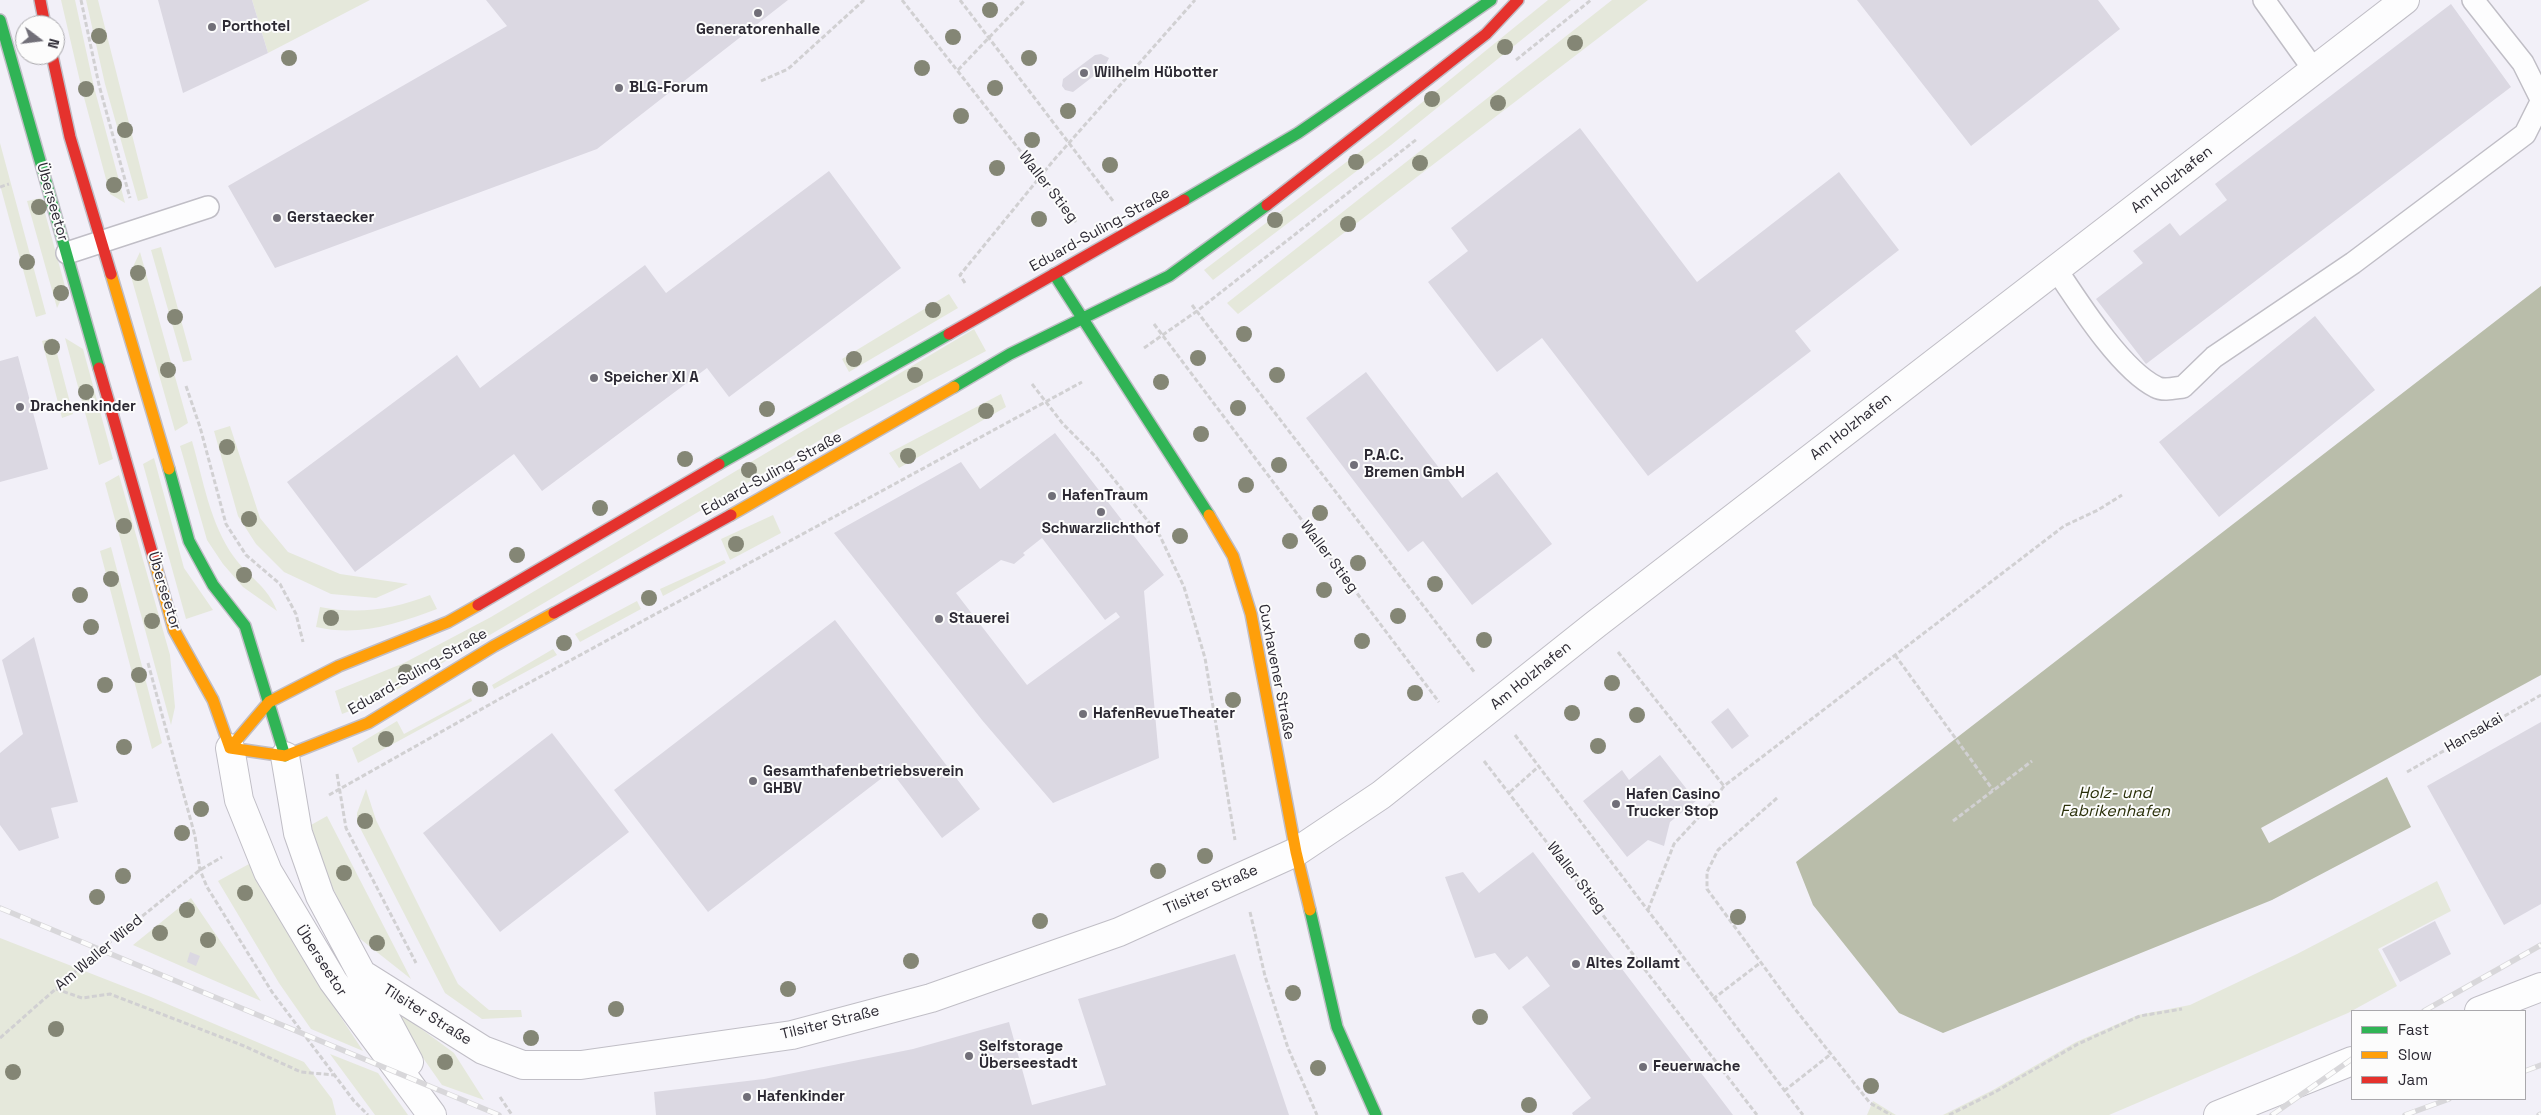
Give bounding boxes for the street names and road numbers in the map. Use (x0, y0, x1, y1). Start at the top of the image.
street label: Am Holzhafen (2128, 143, 2216, 217)
street label: Waller Stieg (1015, 148, 1081, 226)
street label: Überseetor (32, 161, 72, 243)
street label: Eduard-Suling-Straße (1027, 184, 1173, 276)
street label: Am Holzhafen (1807, 390, 1895, 464)
street label: Eduard-Suling-Straße (699, 428, 845, 520)
street label: Waller Stieg (1296, 517, 1362, 597)
street label: Überseetor (144, 550, 184, 632)
street label: Cuxhavener Straße (1254, 603, 1298, 741)
street label: Eduard-Suling-Straße (345, 625, 491, 719)
street label: Am Holzhafen (1487, 638, 1575, 714)
street label: Hansakai (2442, 709, 2506, 757)
street label: Waller Stieg (1543, 839, 1609, 917)
street label: Tilsiter Straße (1161, 861, 1261, 919)
street label: Am Waller Wied (52, 911, 146, 995)
street label: Überseetor (291, 922, 351, 1000)
street label: Tilsiter Straße (379, 981, 475, 1049)
street label: Tilsiter Straße (779, 1002, 881, 1044)

